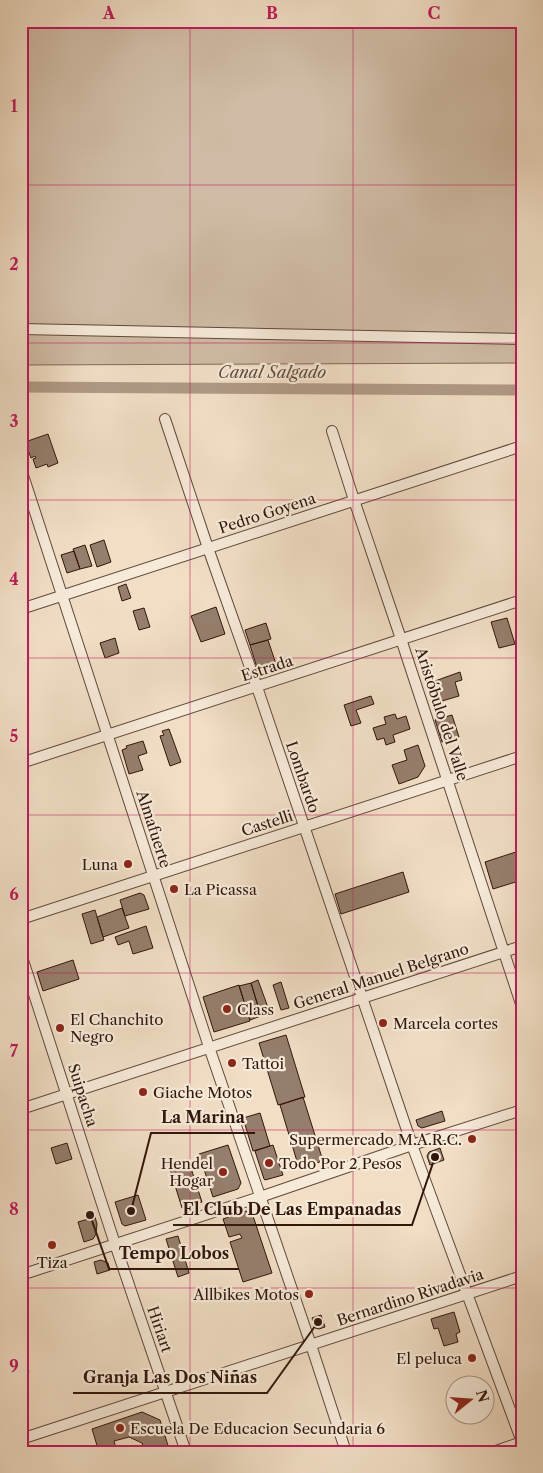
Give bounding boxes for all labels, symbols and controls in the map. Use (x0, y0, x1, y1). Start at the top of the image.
text: A (102, 3, 116, 23)
text: B (266, 3, 278, 23)
text: C (428, 3, 440, 23)
text: 1 (10, 96, 18, 116)
text: 2 (9, 254, 19, 274)
water label: Canal Salgado (218, 362, 326, 382)
text: 3 (9, 411, 19, 431)
street label: Pedro Goyena (216, 488, 318, 538)
text: 4 (9, 569, 19, 589)
street label: Aristóbulo del Valle (411, 644, 473, 783)
street label: Estrada (239, 651, 295, 685)
text: 5 (10, 726, 19, 746)
street label: Lombardo (282, 739, 324, 815)
street label: Almafuerte (132, 787, 175, 870)
street label: Castelli (239, 806, 296, 840)
place label: Luna (82, 855, 118, 874)
marker: Luna (122, 858, 134, 870)
place label: La Picassa (184, 880, 257, 899)
marker: La Picassa (168, 883, 180, 895)
text: 6 (9, 884, 19, 904)
street label: General Manuel Belgrano (291, 939, 471, 1013)
place label: Class (237, 1000, 274, 1019)
marker: Class (221, 1003, 233, 1015)
place label: El Chanchito Negro (70, 1010, 163, 1046)
place label: Marcela cortes (393, 1014, 498, 1033)
marker: Marcela cortes (377, 1017, 389, 1029)
marker: El Chanchito Negro (54, 1022, 66, 1034)
text: 7 (10, 1041, 19, 1061)
place label: Tattoi (242, 1054, 285, 1073)
marker: Tattoi (226, 1057, 238, 1069)
street label: Suipacha (64, 1061, 102, 1129)
place label: Giache Motos (153, 1083, 252, 1102)
marker: Giache Motos (137, 1086, 149, 1098)
callout: La Marina (151, 1102, 255, 1133)
text: La Marina (161, 1107, 246, 1127)
place label: Supermercado M.A.R.C. (289, 1130, 462, 1149)
marker: Supermercado M.A.R.C. (466, 1133, 478, 1145)
place label: Hendel Hogar (161, 1154, 214, 1190)
place label: Todo Por 2 Pesos (279, 1154, 402, 1173)
marker: Todo Por 2 Pesos (263, 1157, 275, 1169)
marker: Hendel Hogar (217, 1166, 229, 1178)
callout: El Club De Las Empanadas (173, 1194, 412, 1225)
text: 8 (9, 1199, 19, 1219)
text: El Club De Las Empanadas (182, 1199, 402, 1219)
callout: Tempo Lobos (109, 1238, 239, 1269)
marker: Tiza (46, 1239, 58, 1251)
text: Tempo Lobos (119, 1243, 229, 1263)
place label: Tiza (36, 1253, 68, 1272)
street label: Bernardino Rivadavia (334, 1264, 486, 1330)
place label: Allbikes Motos (192, 1285, 299, 1304)
marker: Allbikes Motos (303, 1288, 315, 1300)
street label: Hiriart (143, 1303, 177, 1355)
place label: El peluca (396, 1349, 462, 1368)
marker: El peluca (466, 1352, 478, 1364)
text: 9 (9, 1356, 19, 1376)
callout: Granja Las Dos Niñas (73, 1362, 267, 1393)
text: Granja Las Dos Niñas (83, 1367, 257, 1387)
north arrow (446, 1376, 496, 1426)
text: N (472, 1388, 493, 1405)
place label: Escuela De Educacion Secundaria 6 (130, 1419, 385, 1438)
marker: Escuela De Educacion Secundaria 6 (114, 1422, 126, 1434)

